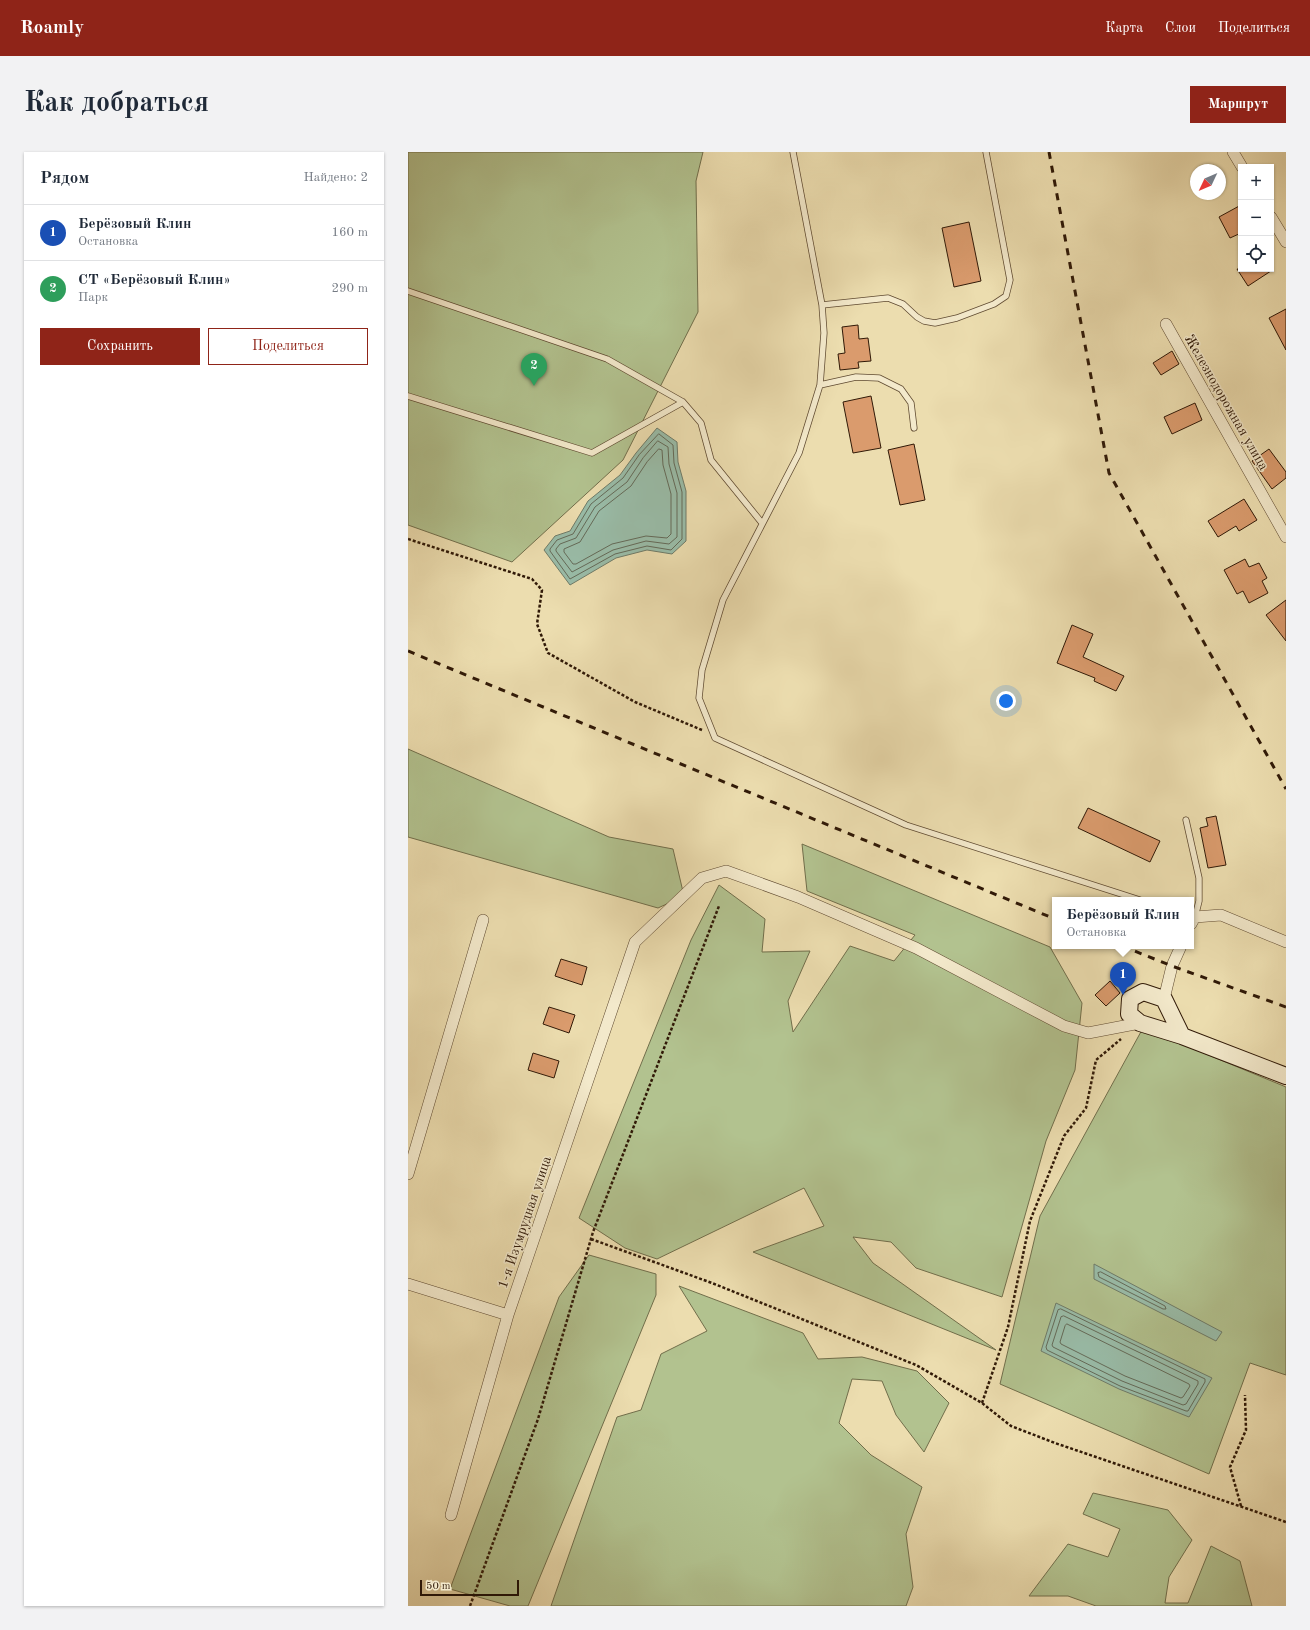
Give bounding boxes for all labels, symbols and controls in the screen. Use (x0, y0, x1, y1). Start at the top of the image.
text: Roamly (20, 19, 84, 38)
text: Карта (1105, 21, 1143, 35)
text: Слои (1165, 21, 1196, 35)
text: Поделиться (1218, 21, 1290, 35)
button: Маршрут (1190, 86, 1286, 123)
text: Как добраться (24, 90, 209, 118)
north arrow (1190, 164, 1226, 200)
map controls (1238, 164, 1274, 272)
button: + (1238, 164, 1274, 200)
text: Рядом (40, 170, 89, 187)
text: Найдено: 2 (304, 171, 368, 184)
button: − (1238, 200, 1274, 236)
text: Берёзовый Клин (78, 217, 192, 232)
text: 1 (49, 226, 57, 239)
text: 160 m (331, 226, 368, 239)
text: Остановка (78, 235, 138, 248)
button: locate (1238, 236, 1274, 272)
text: СТ «Берёзовый Клин» (78, 273, 231, 288)
text: 2 (49, 282, 57, 295)
text: 290 m (331, 282, 368, 295)
text: Парк (78, 291, 108, 304)
button: Сохранить (40, 328, 200, 365)
button: Поделиться (208, 328, 368, 365)
street label: Железнодорожная улица (1182, 332, 1271, 473)
pin: 2 (521, 353, 547, 386)
your location (996, 691, 1016, 711)
popup (1052, 897, 1194, 949)
text: Берёзовый Клин (1066, 908, 1180, 923)
text: Остановка (1066, 926, 1126, 939)
pin: 1 (1110, 962, 1136, 995)
street label: 1-я Изумрудная улица (496, 1154, 554, 1290)
scale bar (420, 1578, 519, 1597)
text: 50 m (426, 1581, 451, 1592)

